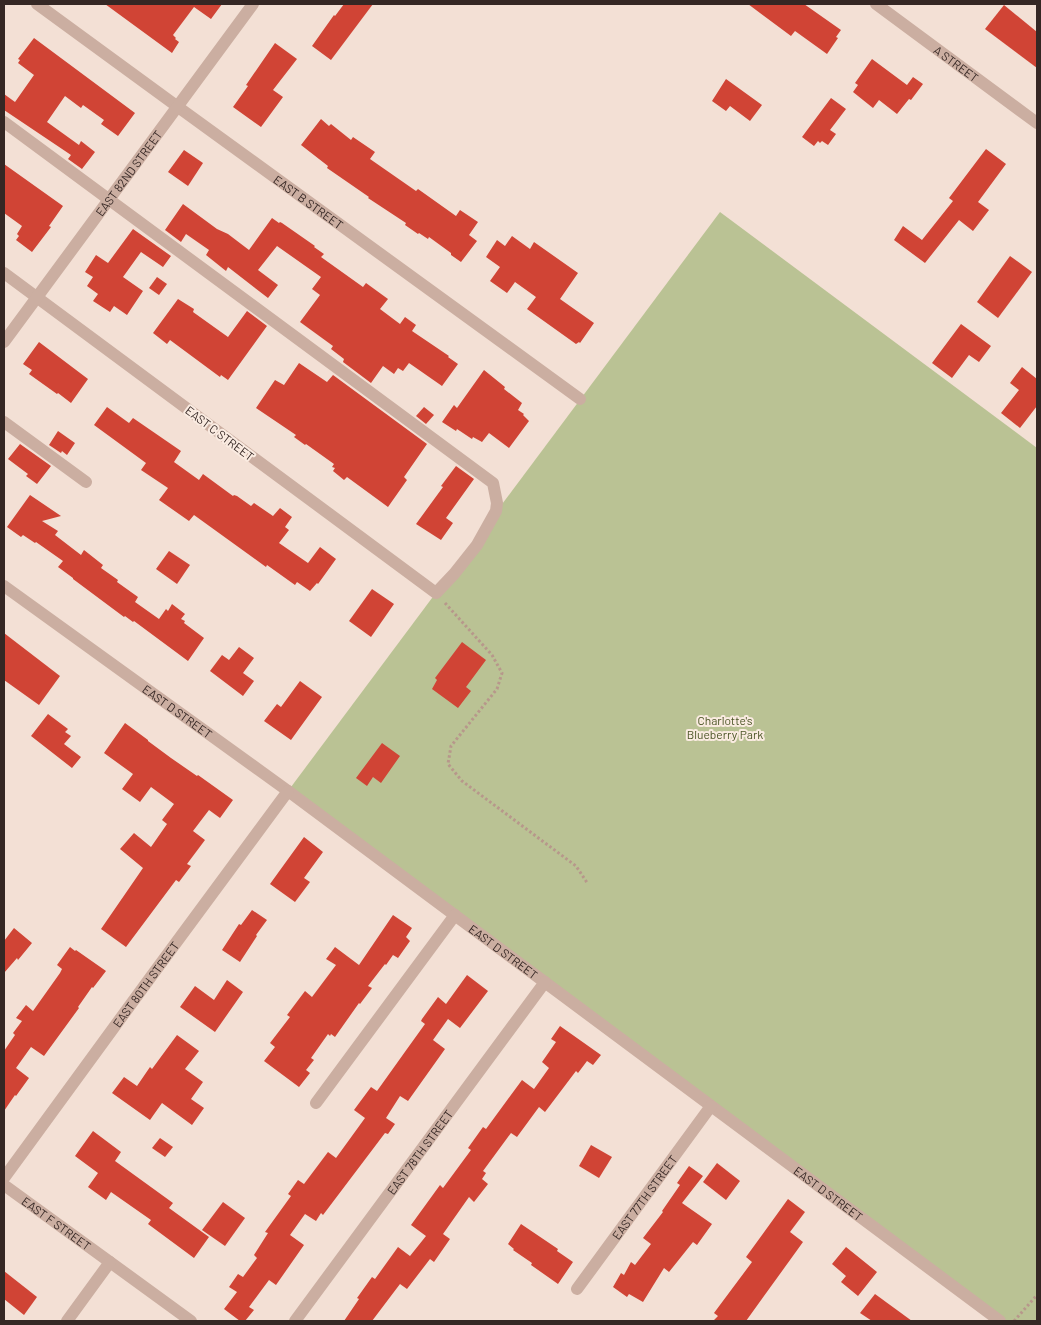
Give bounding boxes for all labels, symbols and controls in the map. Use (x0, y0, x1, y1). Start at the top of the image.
street label: A STREET (931, 42, 982, 85)
street label: EAST 82ND STREET (92, 127, 165, 219)
street label: EAST B STREET (271, 172, 346, 232)
street label: EAST C STREET (183, 403, 257, 463)
street label: EAST D STREET (140, 682, 215, 741)
park label: Charlotte's Blueberry Park (687, 713, 763, 741)
street label: EAST D STREET (466, 921, 541, 982)
street label: EAST 80TH STREET (110, 939, 182, 1030)
street label: EAST 78TH STREET (384, 1107, 455, 1197)
street label: EAST 77TH STREET (609, 1152, 680, 1242)
street label: EAST D STREET (791, 1163, 866, 1224)
street label: EAST F STREET (19, 1194, 94, 1253)

